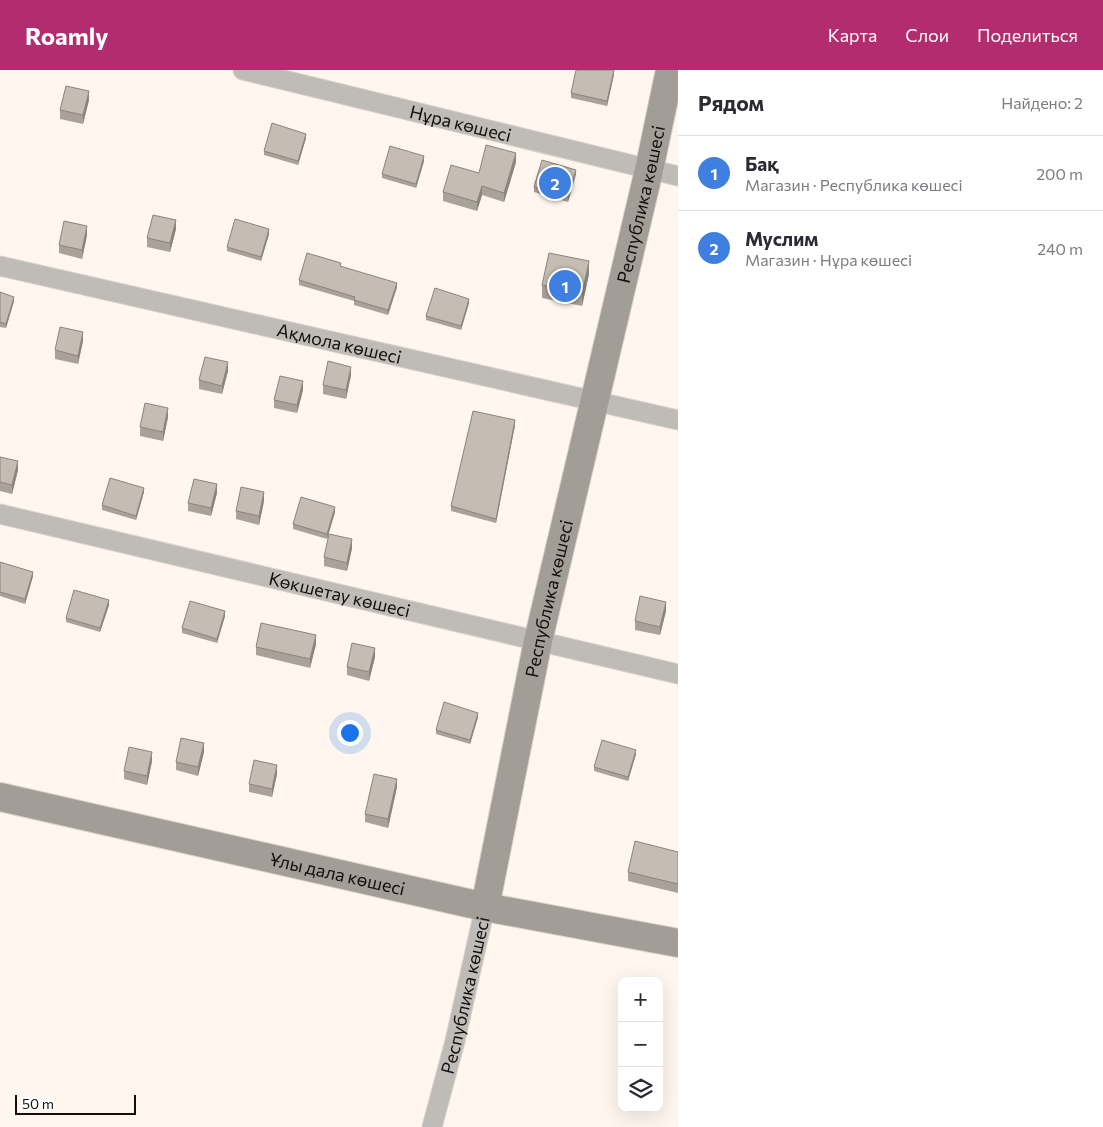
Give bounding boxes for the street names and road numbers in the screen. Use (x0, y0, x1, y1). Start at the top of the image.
street label: Нұра көшесі (407, 100, 514, 146)
street label: Республика көшесі (612, 123, 669, 285)
street label: Ақмола көшесі (275, 318, 404, 368)
street label: Республика көшесі (520, 518, 577, 679)
street label: Көкшетау көшесі (267, 567, 413, 621)
street label: Ұлы дала көшесі (267, 847, 407, 900)
street label: Республика көшесі (436, 914, 494, 1076)

